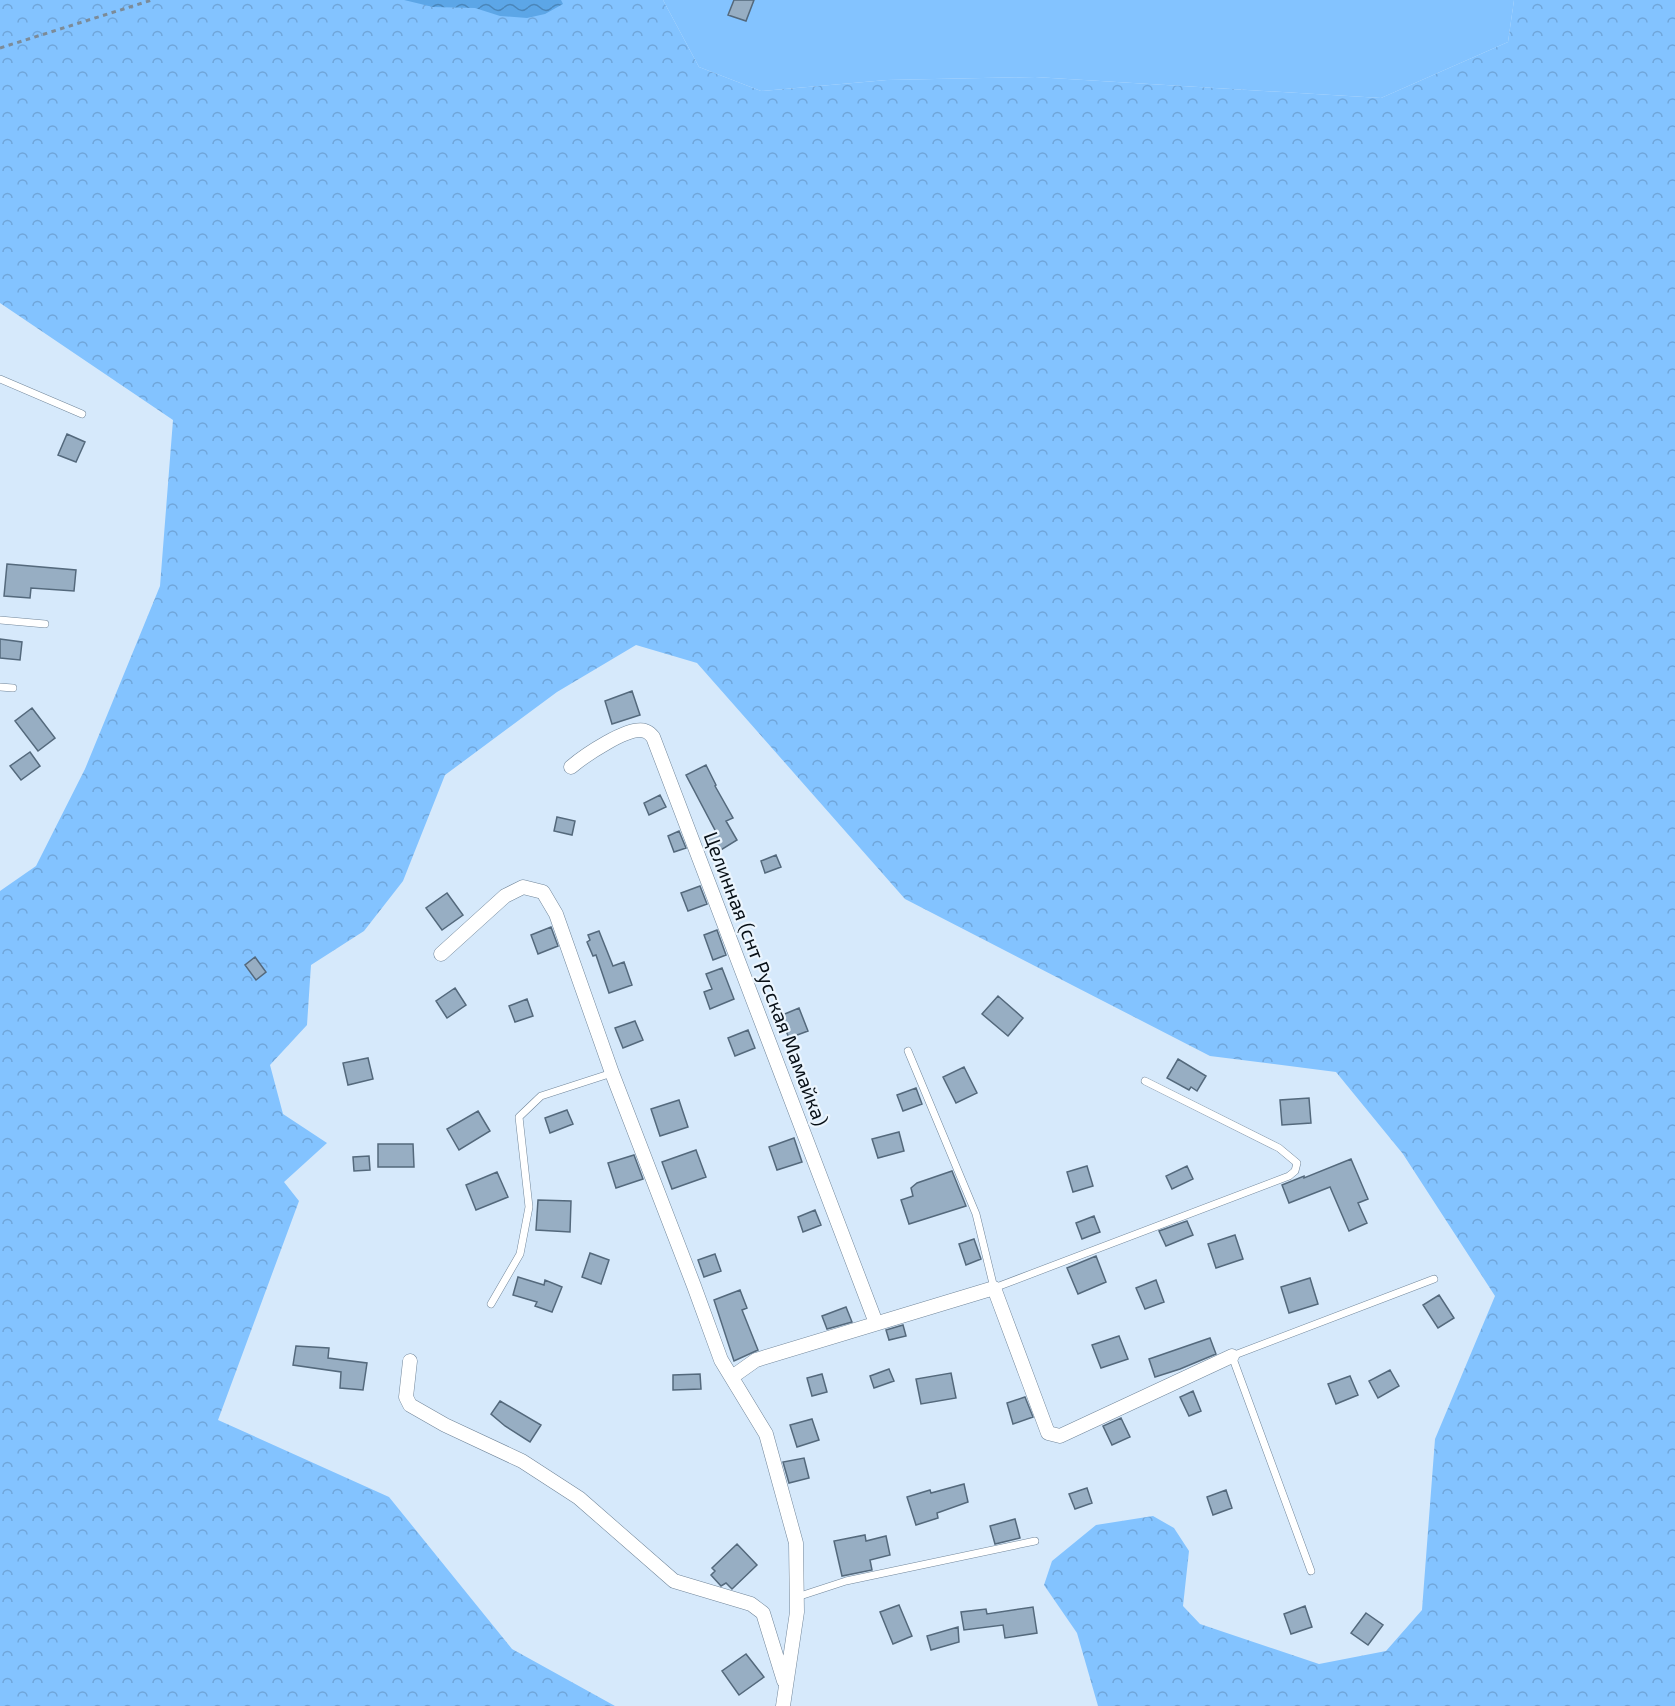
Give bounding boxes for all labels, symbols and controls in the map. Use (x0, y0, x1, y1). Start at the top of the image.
street label: Целинная (снт Русская Мамайка) (699, 828, 834, 1130)

